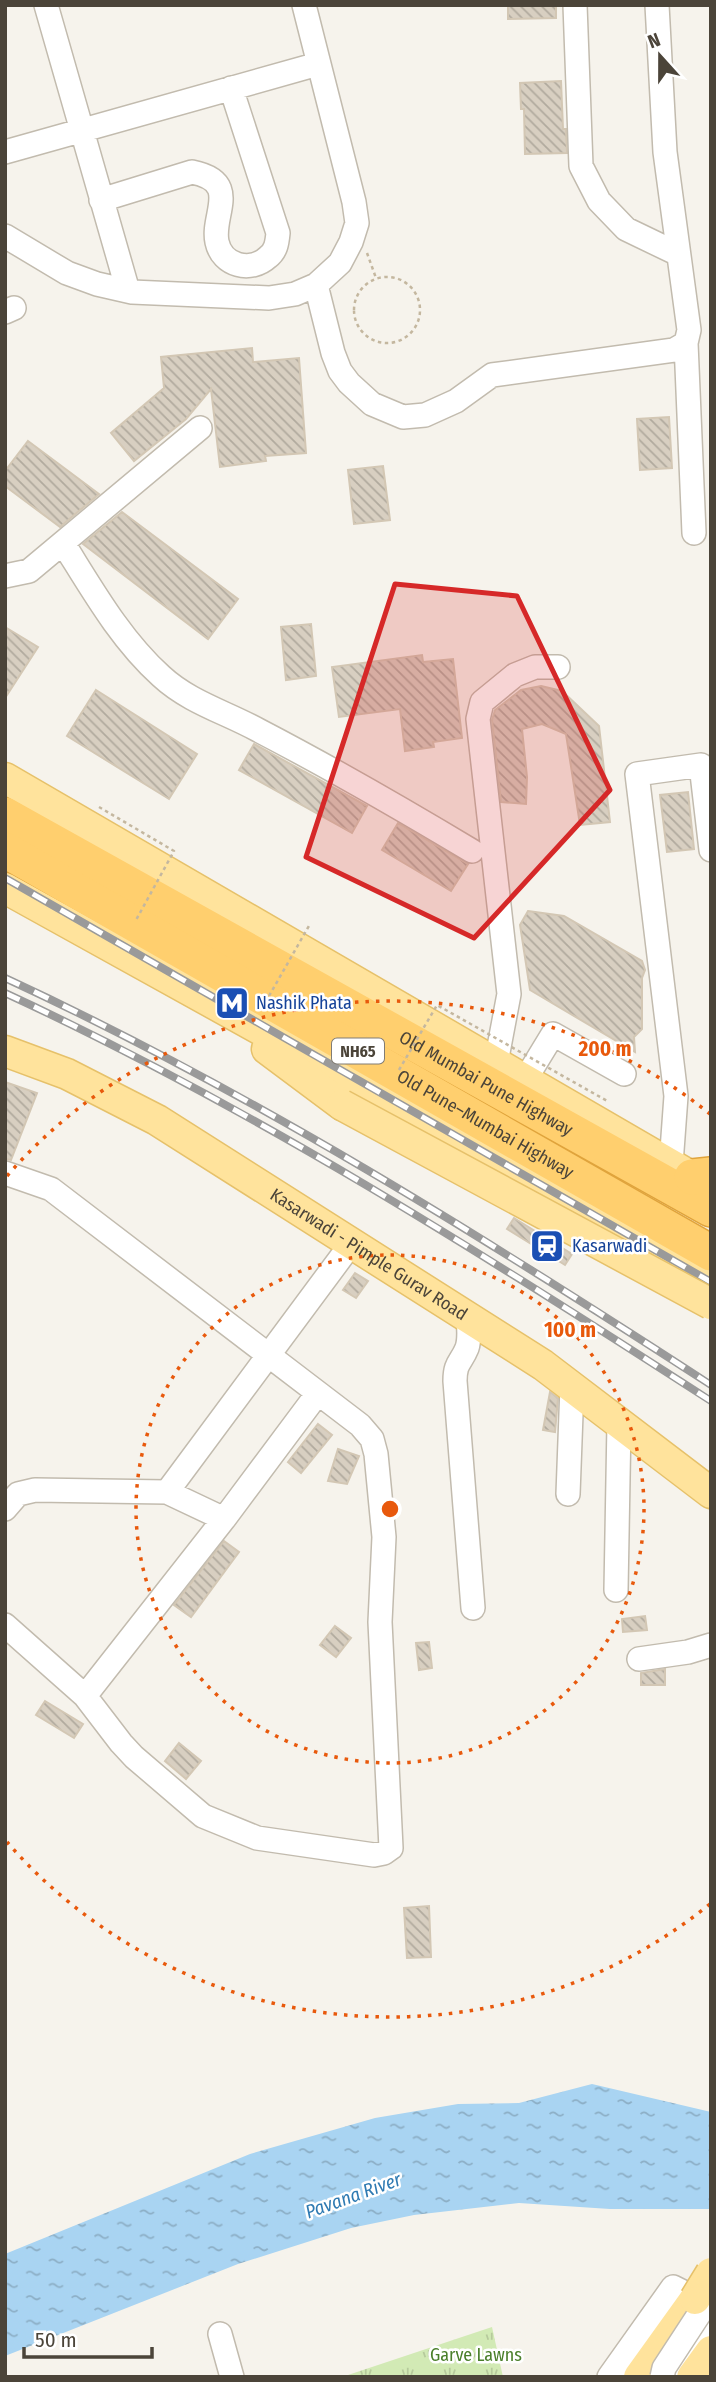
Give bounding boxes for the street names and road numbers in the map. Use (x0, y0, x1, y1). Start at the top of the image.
street label: Old Mumbai Pune Highway (395, 1026, 577, 1141)
road number: NH65 (332, 1038, 384, 1064)
street label: Old Pune–Mumbai Highway (393, 1065, 578, 1183)
street label: Kasarwadi - Pimple Gurav Road (266, 1184, 471, 1325)

